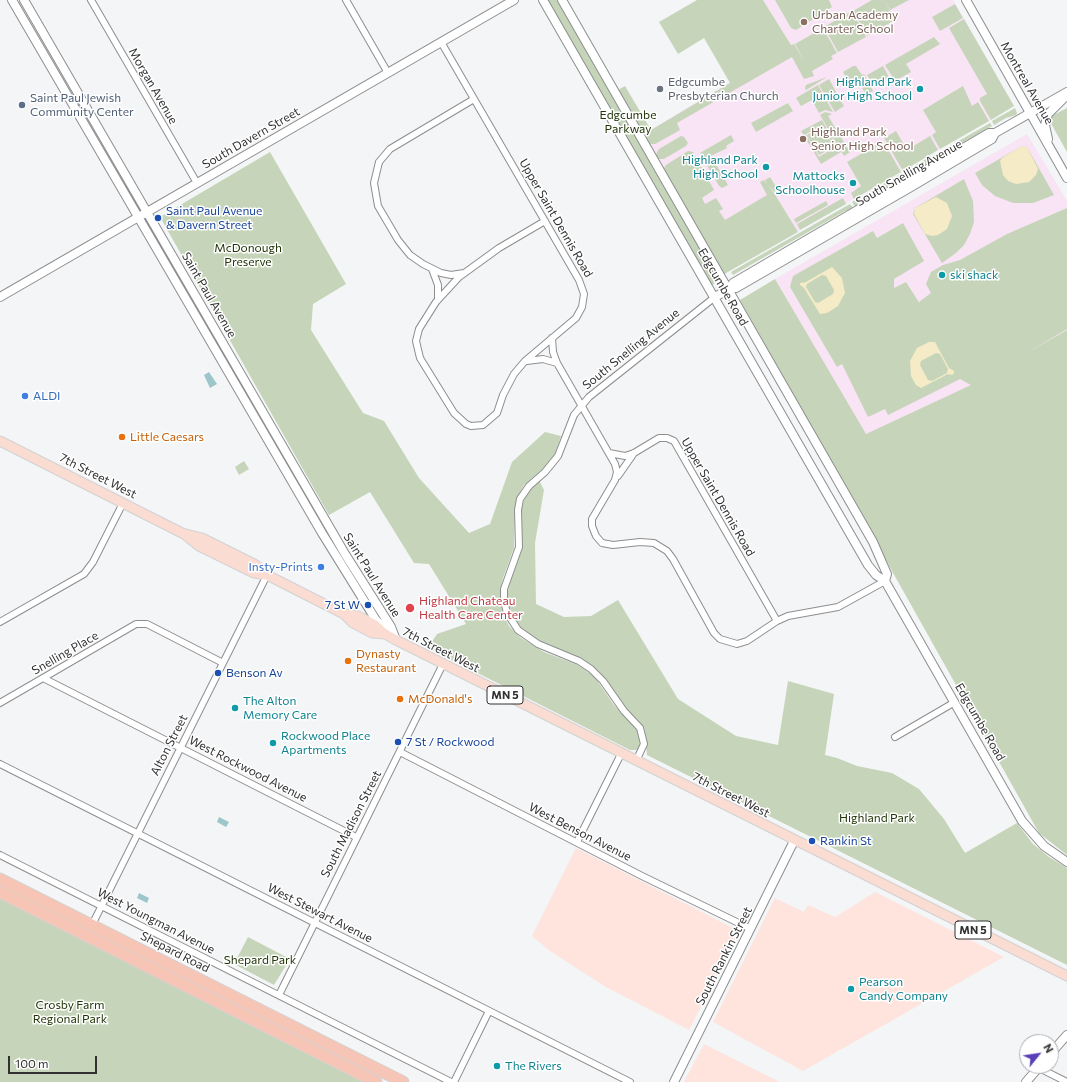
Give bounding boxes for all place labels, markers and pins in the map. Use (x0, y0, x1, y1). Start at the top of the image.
place label: Urban Academy Charter School (812, 8, 898, 36)
marker: Urban Academy Charter School (799, 17, 809, 27)
place label: Edgcumbe Presbyterian Church (668, 75, 779, 103)
place label: Highland Park Junior High School (813, 75, 912, 103)
marker: Edgcumbe Presbyterian Church (655, 84, 665, 94)
marker: Highland Park Junior High School (915, 84, 925, 94)
place label: Saint Paul Jewish Community Center (30, 91, 134, 119)
marker: Saint Paul Jewish Community Center (17, 100, 27, 110)
place label: Highland Park Senior High School (811, 125, 914, 153)
marker: Highland Park Senior High School (798, 134, 808, 144)
place label: Highland Park High School (682, 153, 758, 181)
marker: Highland Park High School (761, 162, 771, 172)
place label: Mattocks Schoolhouse (775, 169, 845, 197)
marker: Mattocks Schoolhouse (848, 178, 858, 188)
place label: Saint Paul Avenue & Davern Street (166, 204, 262, 232)
marker: Saint Paul Avenue & Davern Street (153, 213, 163, 223)
place label: ski shack (950, 268, 998, 282)
marker: ski shack (937, 270, 947, 280)
place label: ALDI (33, 389, 60, 403)
marker: ALDI (20, 391, 30, 401)
place label: Little Caesars (130, 430, 204, 444)
marker: Little Caesars (117, 432, 127, 442)
place label: Insty-Prints (248, 560, 313, 574)
marker: Insty-Prints (316, 562, 326, 572)
place label: Highland Chateau Health Care Center (419, 594, 523, 622)
place label: 7 St W (325, 598, 360, 612)
marker: 7 St W (363, 600, 373, 610)
marker: Highland Chateau Health Care Center (404, 602, 416, 614)
place label: Dynasty Restaurant (356, 647, 416, 675)
marker: Dynasty Restaurant (343, 656, 353, 666)
place label: Benson Av (226, 666, 283, 680)
marker: Benson Av (213, 668, 223, 678)
place label: McDonald's (408, 692, 472, 706)
place label: The Alton Memory Care (243, 694, 317, 722)
marker: McDonald's (395, 694, 405, 704)
marker: The Alton Memory Care (230, 703, 240, 713)
place label: Rockwood Place Apartments (281, 729, 370, 757)
place label: 7 St / Rockwood (406, 735, 494, 749)
marker: 7 St / Rockwood (393, 737, 403, 747)
marker: Rockwood Place Apartments (268, 738, 278, 748)
place label: Rankin St (820, 834, 872, 848)
marker: Rankin St (807, 836, 817, 846)
place label: Pearson Candy Company (859, 975, 948, 1003)
marker: Pearson Candy Company (846, 984, 856, 994)
place label: The Rivers (505, 1059, 562, 1073)
marker: The Rivers (492, 1061, 502, 1071)

